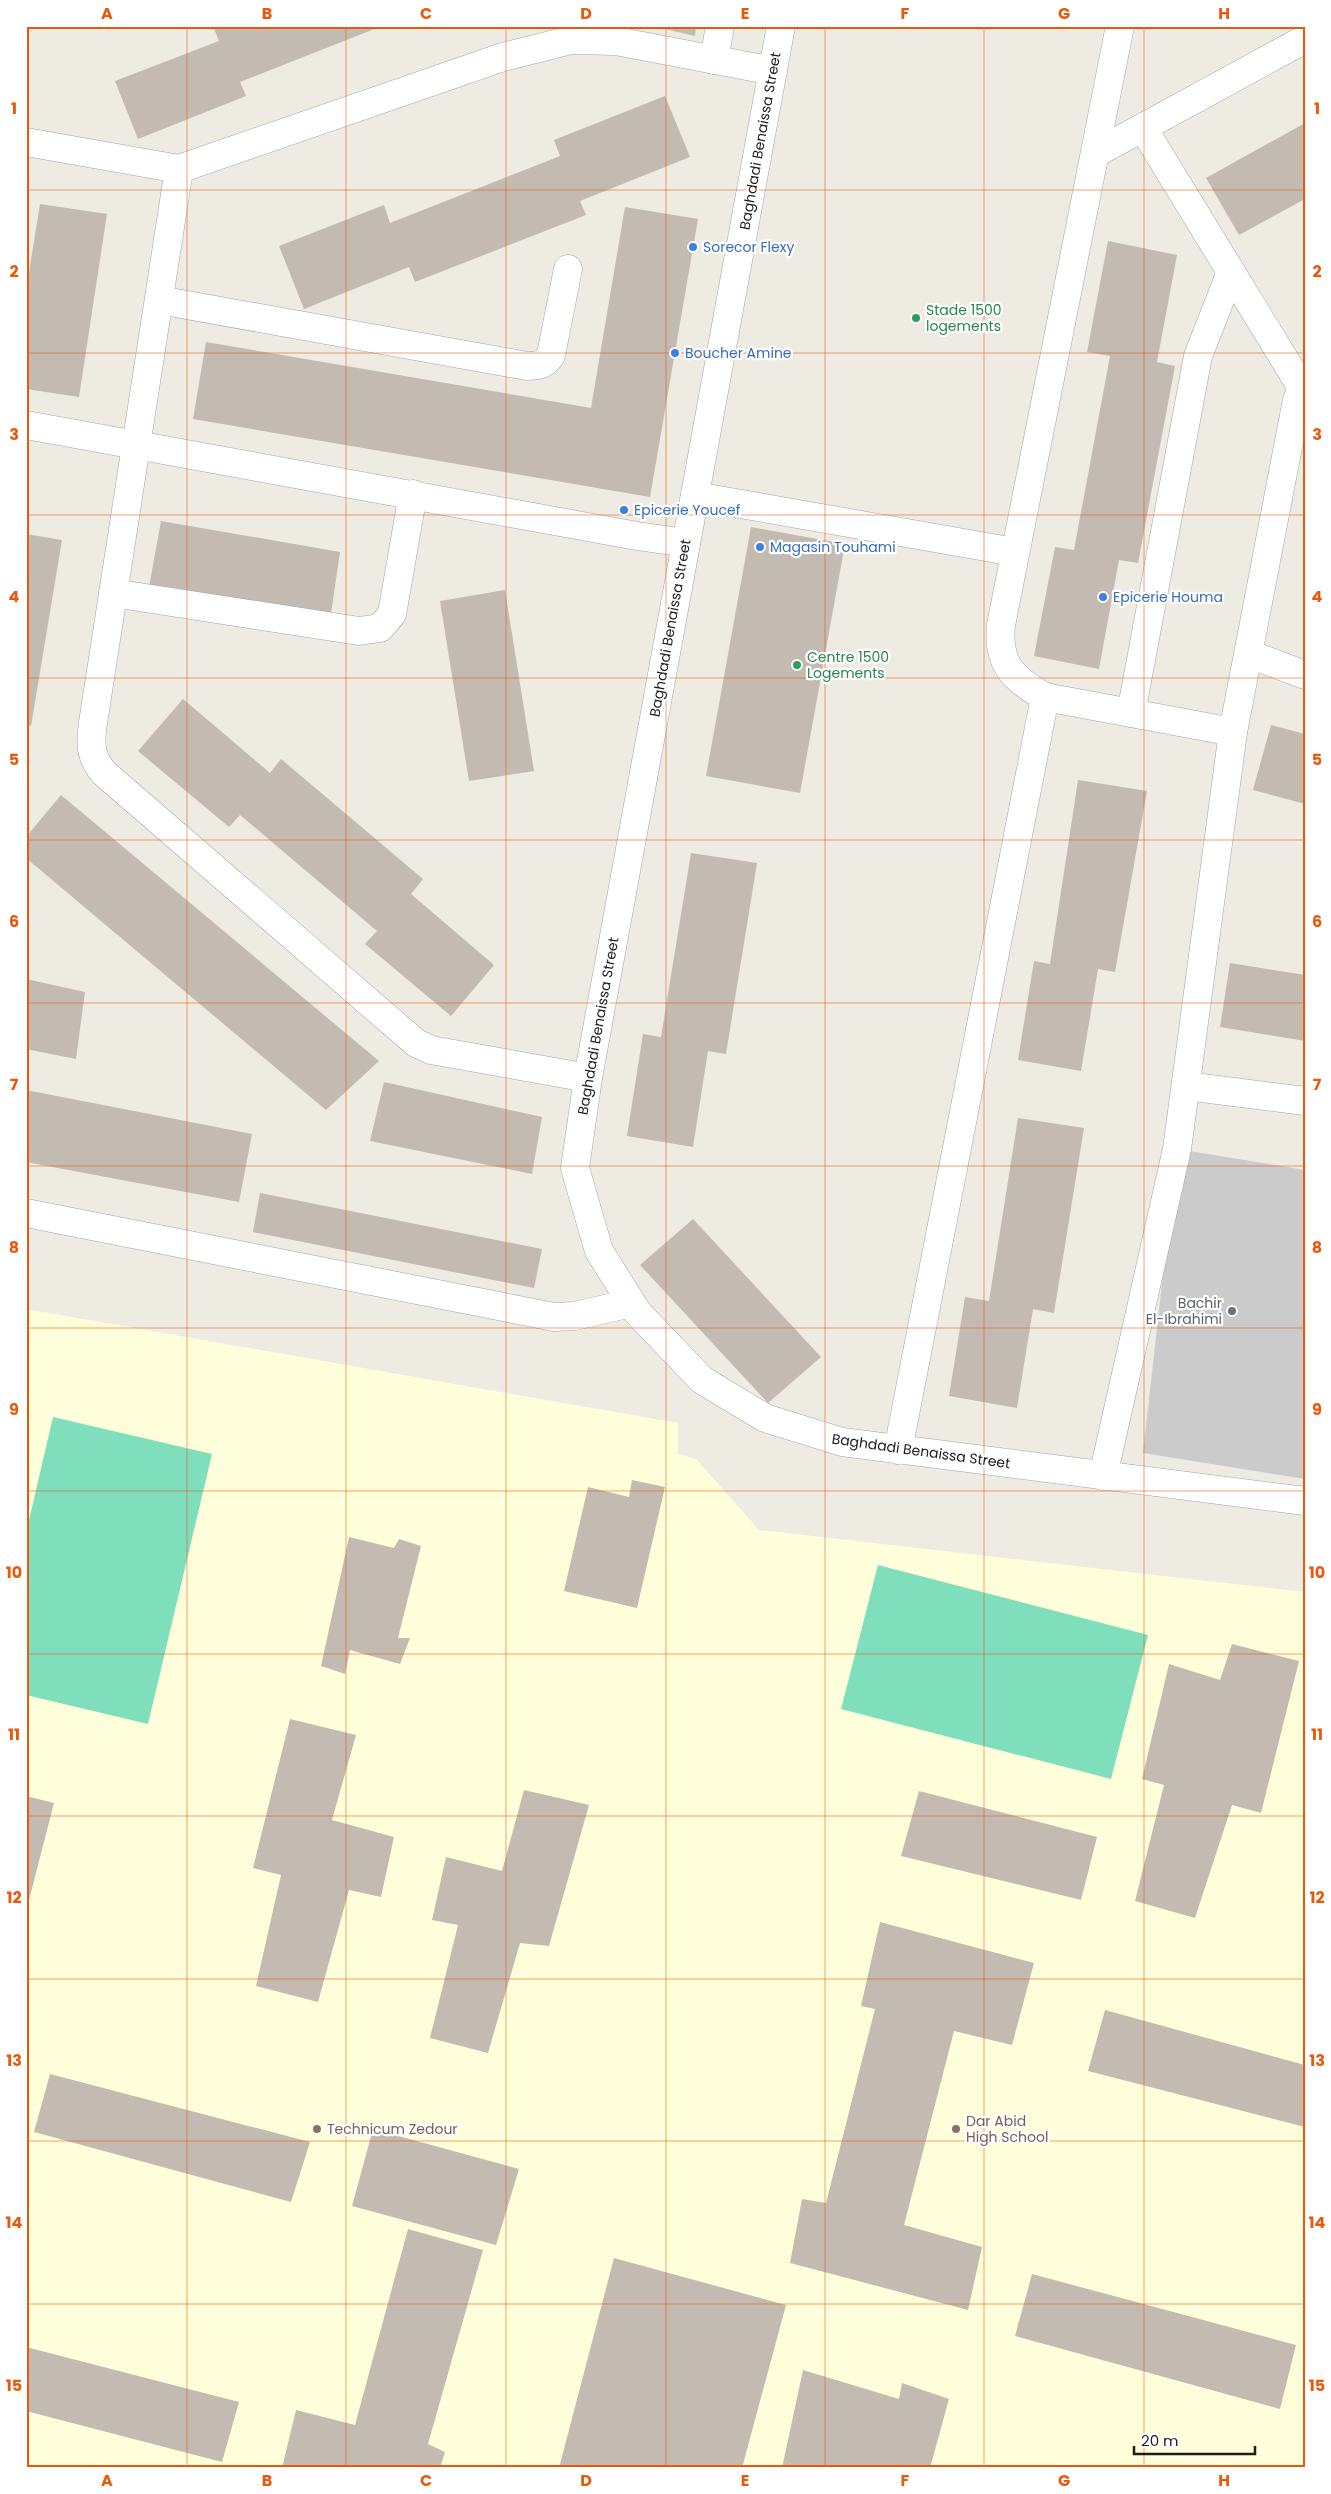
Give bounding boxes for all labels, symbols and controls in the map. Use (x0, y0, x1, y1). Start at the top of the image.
text: A (101, 2, 113, 25)
text: B (262, 2, 272, 25)
text: C (420, 2, 432, 25)
text: D (580, 2, 592, 25)
text: E (741, 2, 749, 25)
text: F (901, 2, 910, 25)
text: G (1058, 2, 1070, 25)
text: H (1218, 2, 1230, 25)
street label: Baghdadi Benaissa Street (735, 51, 785, 231)
text: 1 (11, 97, 17, 120)
text: 1 (1314, 97, 1320, 120)
place label: Sorecor Flexy (703, 237, 794, 257)
marker: Sorecor Flexy (687, 241, 699, 253)
text: 2 (9, 260, 19, 283)
text: 2 (1312, 260, 1322, 283)
place label: Stade 1500 logements (926, 300, 1002, 336)
marker: Stade 1500 logements (910, 312, 922, 324)
place label: Boucher Amine (685, 343, 792, 363)
marker: Boucher Amine (669, 347, 681, 359)
text: 3 (9, 423, 19, 446)
text: 3 (1312, 423, 1322, 446)
place label: Epicerie Youcef (634, 500, 741, 520)
marker: Epicerie Youcef (618, 504, 630, 516)
place label: Magasin Touhami (770, 537, 896, 557)
street label: Baghdadi Benaissa Street (645, 538, 695, 718)
marker: Magasin Touhami (754, 541, 766, 553)
text: 4 (9, 585, 20, 608)
text: 4 (1312, 585, 1323, 608)
place label: Epicerie Houma (1113, 587, 1223, 607)
marker: Epicerie Houma (1097, 591, 1109, 603)
place label: Centre 1500 Logements (807, 647, 889, 683)
marker: Centre 1500 Logements (791, 659, 803, 671)
text: 5 (9, 748, 19, 771)
text: 5 (1312, 748, 1322, 771)
text: 6 (9, 910, 19, 933)
text: 6 (1312, 910, 1322, 933)
street label: Baghdadi Benaissa Street (573, 936, 623, 1116)
text: 7 (10, 1073, 19, 1096)
text: 7 (1313, 1073, 1322, 1096)
text: 8 (9, 1236, 19, 1259)
text: 8 (1312, 1236, 1322, 1259)
place label: Bachir El-Ibrahimi (1146, 1293, 1222, 1329)
marker: Bachir El-Ibrahimi (1226, 1305, 1238, 1317)
text: 9 (9, 1398, 19, 1421)
text: 9 (1312, 1398, 1322, 1421)
street label: Baghdadi Benaissa Street (830, 1429, 1012, 1473)
text: 10 (6, 1561, 22, 1584)
text: 10 (1309, 1561, 1325, 1584)
text: 11 (8, 1723, 20, 1746)
text: 11 (1311, 1723, 1323, 1746)
text: 12 (6, 1886, 22, 1909)
text: 12 (1309, 1886, 1325, 1909)
text: 13 (6, 2049, 22, 2072)
text: 13 (1309, 2049, 1325, 2072)
place label: Dar Abid High School (966, 2111, 1048, 2147)
place label: Technicum Zedour (327, 2119, 458, 2139)
marker: Technicum Zedour (311, 2123, 323, 2135)
marker: Dar Abid High School (950, 2123, 962, 2135)
text: 14 (6, 2211, 23, 2234)
text: 14 (1309, 2211, 1326, 2234)
text: 15 (6, 2374, 22, 2397)
text: 15 (1309, 2374, 1325, 2397)
scale bar (1134, 2424, 1255, 2456)
text: 20 m (1141, 2430, 1179, 2451)
text: A (101, 2469, 113, 2492)
text: B (262, 2469, 272, 2492)
text: C (420, 2469, 432, 2492)
text: D (580, 2469, 592, 2492)
text: E (741, 2469, 749, 2492)
text: F (901, 2469, 910, 2492)
text: G (1058, 2469, 1070, 2492)
text: H (1218, 2469, 1230, 2492)

